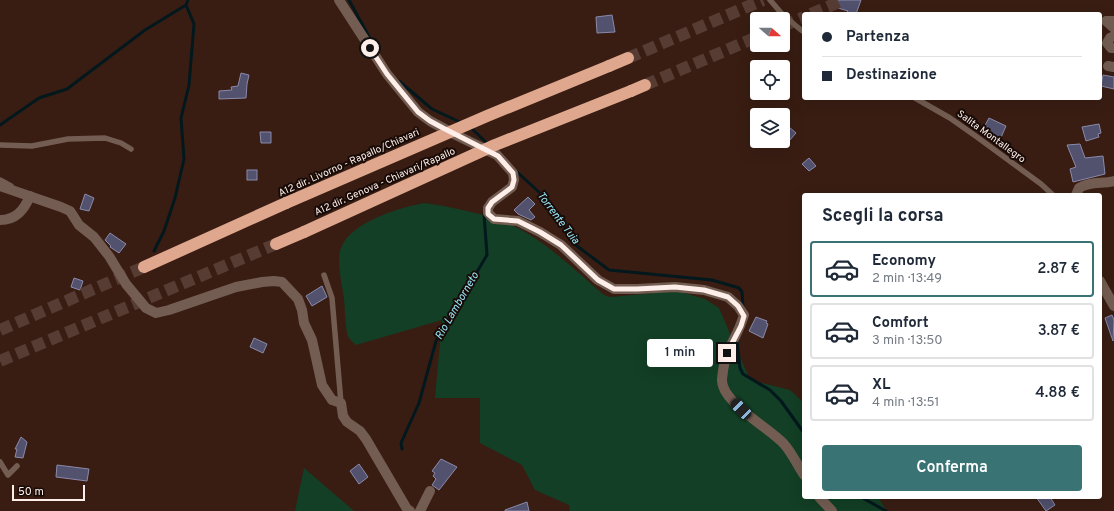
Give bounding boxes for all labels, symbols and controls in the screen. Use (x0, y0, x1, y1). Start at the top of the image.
north arrow (750, 12, 790, 52)
map controls (750, 12, 790, 148)
text: Partenza (846, 28, 910, 47)
route start (361, 39, 379, 57)
button: locate (750, 60, 790, 100)
text: Destinazione (846, 66, 937, 85)
button: layers (750, 108, 790, 148)
street label: Salita Montallegro (954, 108, 1028, 166)
street label: A12 dir. Livorno - Rapallo/Chiavari (276, 126, 422, 200)
street label: A12 dir. Genova - Chiavari/Rapallo (312, 145, 458, 219)
water label: Torrente Tuia (534, 189, 582, 247)
text: Scegli la corsa (822, 205, 944, 228)
icon: car (824, 251, 860, 287)
text: Economy (872, 252, 936, 271)
text: 2.87 € (1037, 260, 1080, 279)
water label: Rio Lamborneto (432, 270, 482, 342)
text: 2 min · 13:49 (872, 271, 942, 287)
icon: car (824, 313, 860, 349)
text: Comfort (872, 314, 929, 333)
text: 3.87 € (1038, 322, 1080, 341)
text: 3 min · 13:50 (872, 333, 943, 349)
callout: 1 min (647, 339, 713, 367)
route end (718, 344, 736, 362)
text: 1 min (665, 345, 695, 361)
icon: car (824, 375, 860, 411)
text: XL (872, 376, 890, 395)
text: 4.88 € (1035, 384, 1080, 403)
text: 4 min · 13:51 (872, 395, 939, 411)
car (728, 396, 754, 422)
button: Conferma (822, 445, 1082, 491)
scale bar (12, 483, 85, 502)
text: 50 m (18, 485, 44, 499)

